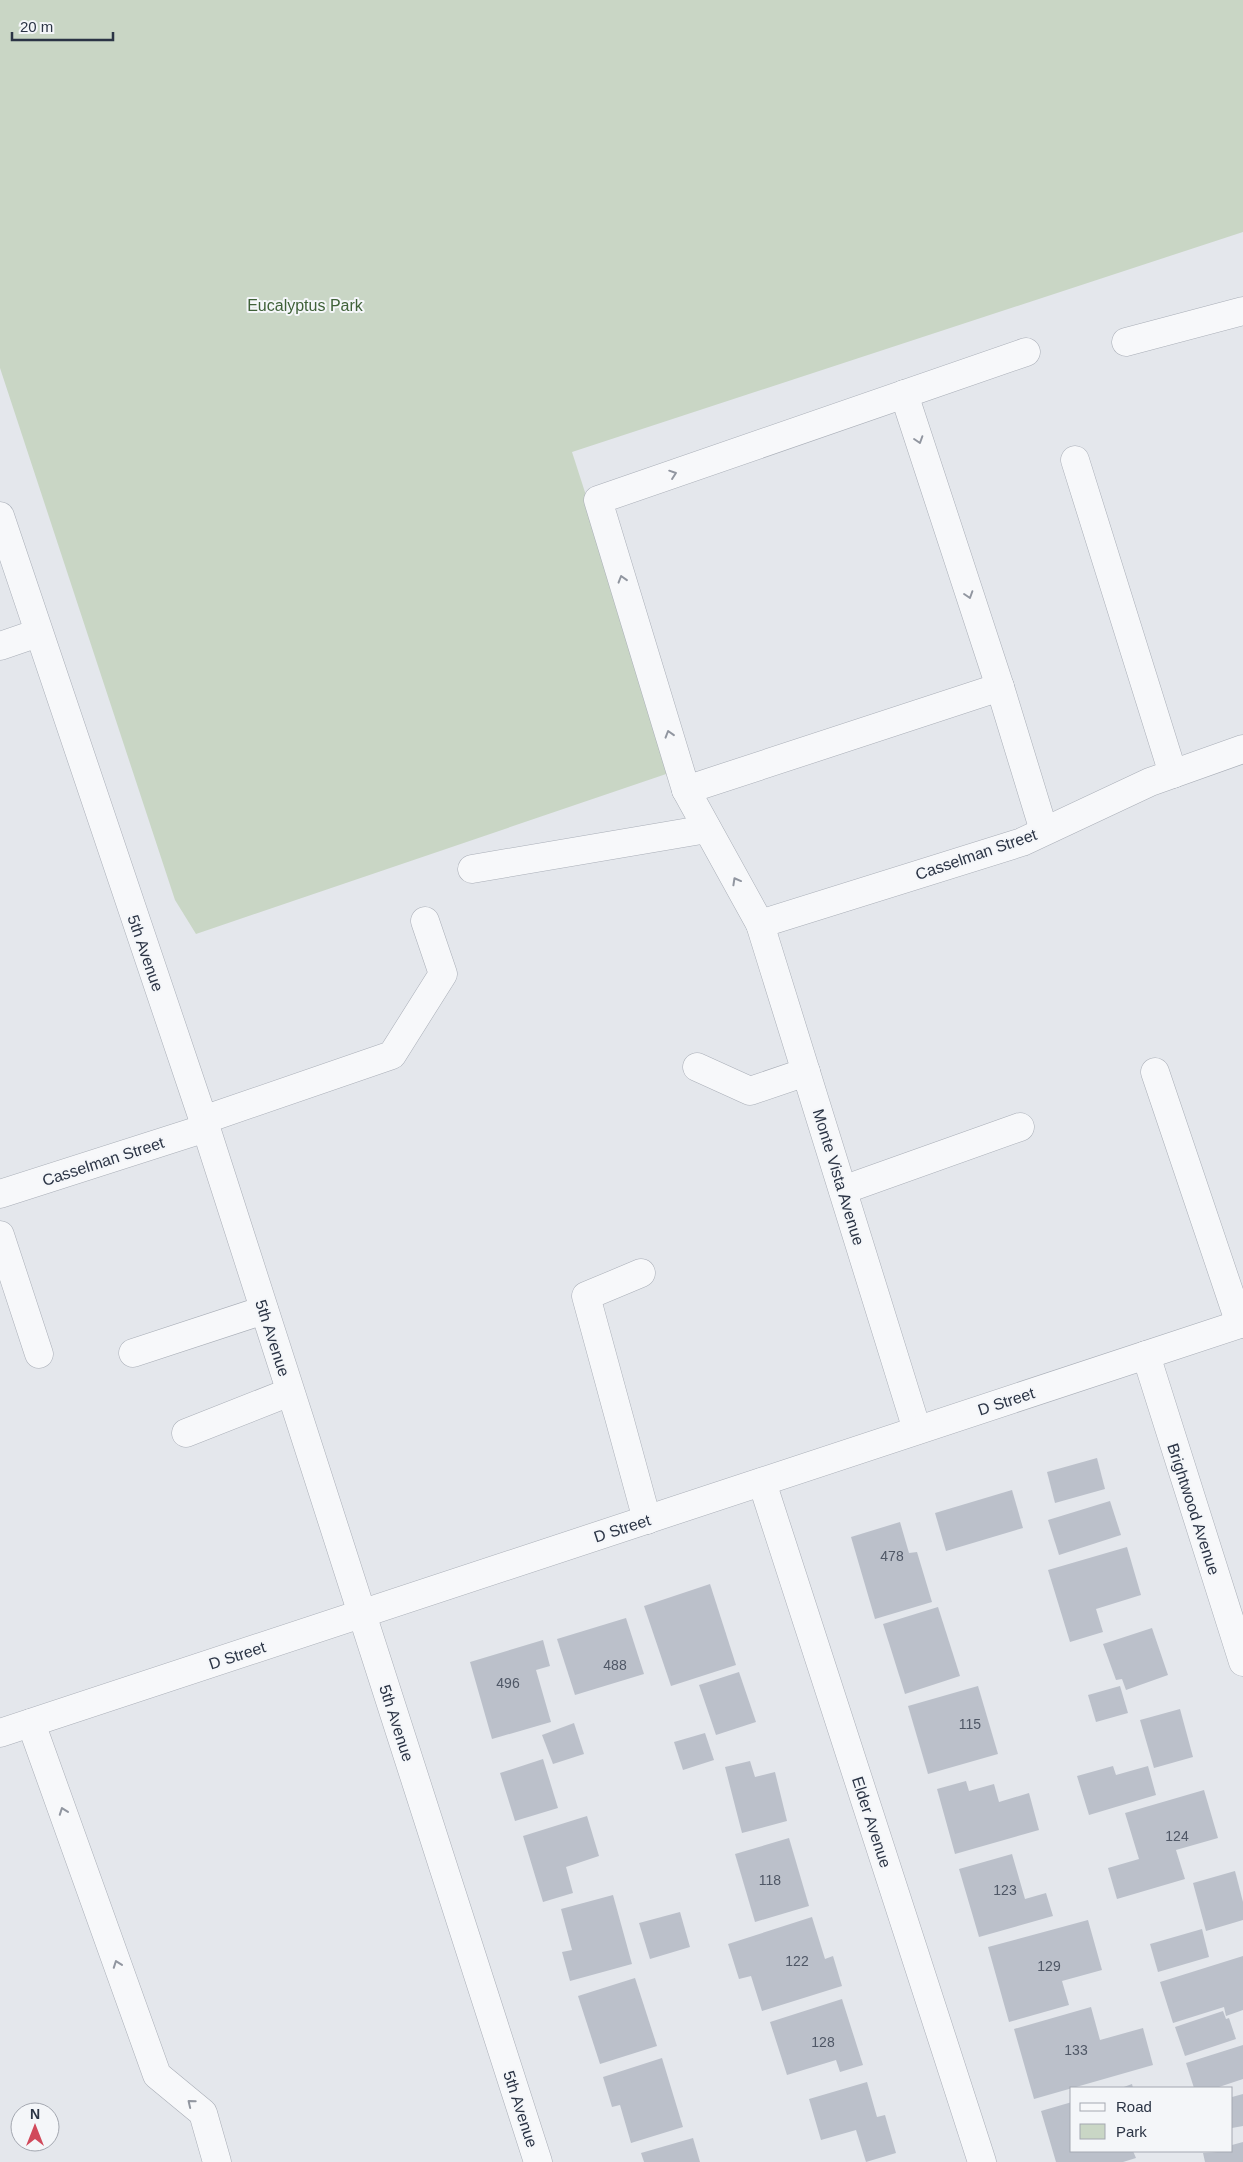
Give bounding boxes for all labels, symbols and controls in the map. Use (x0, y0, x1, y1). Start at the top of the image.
scale bar (12, 10, 114, 42)
text: 20 m (20, 18, 53, 35)
park label: Eucalyptus Park (247, 297, 364, 314)
one-way arrow (913, 436, 923, 444)
one-way arrow (669, 469, 677, 479)
one-way arrow (617, 575, 627, 583)
one-way arrow (964, 590, 974, 598)
one-way arrow (665, 731, 675, 739)
street label: Casselman Street (913, 826, 1040, 883)
one-way arrow (733, 878, 743, 887)
street label: 5th Avenue (125, 913, 167, 994)
street label: Monte Vista Avenue (810, 1107, 867, 1247)
street label: Casselman Street (40, 1134, 167, 1189)
street label: 5th Avenue (252, 1298, 293, 1379)
street label: D Street (976, 1384, 1037, 1419)
street label: Brightwood Avenue (1164, 1441, 1223, 1577)
street label: D Street (592, 1511, 653, 1546)
house number: 478 (880, 1548, 904, 1564)
street label: D Street (207, 1638, 268, 1673)
house number: 488 (603, 1657, 627, 1673)
house number: 496 (496, 1675, 520, 1691)
street label: 5th Avenue (376, 1683, 417, 1764)
house number: 115 (959, 1716, 981, 1732)
street label: Elder Avenue (849, 1774, 894, 1870)
one-way arrow (59, 1807, 69, 1816)
house number: 124 (1165, 1828, 1189, 1844)
house number: 118 (759, 1872, 781, 1888)
house number: 123 (993, 1882, 1017, 1898)
house number: 122 (785, 1953, 809, 1969)
house number: 129 (1037, 1958, 1061, 1974)
one-way arrow (113, 1960, 123, 1969)
house number: 128 (811, 2034, 835, 2050)
house number: 133 (1064, 2042, 1088, 2058)
street label: 5th Avenue (500, 2069, 541, 2150)
legend (1070, 2087, 1233, 2152)
text: Road (1116, 2098, 1152, 2115)
one-way arrow (188, 2100, 197, 2109)
north arrow (10, 2102, 60, 2152)
text: N (30, 2106, 40, 2122)
text: Park (1116, 2123, 1147, 2140)

